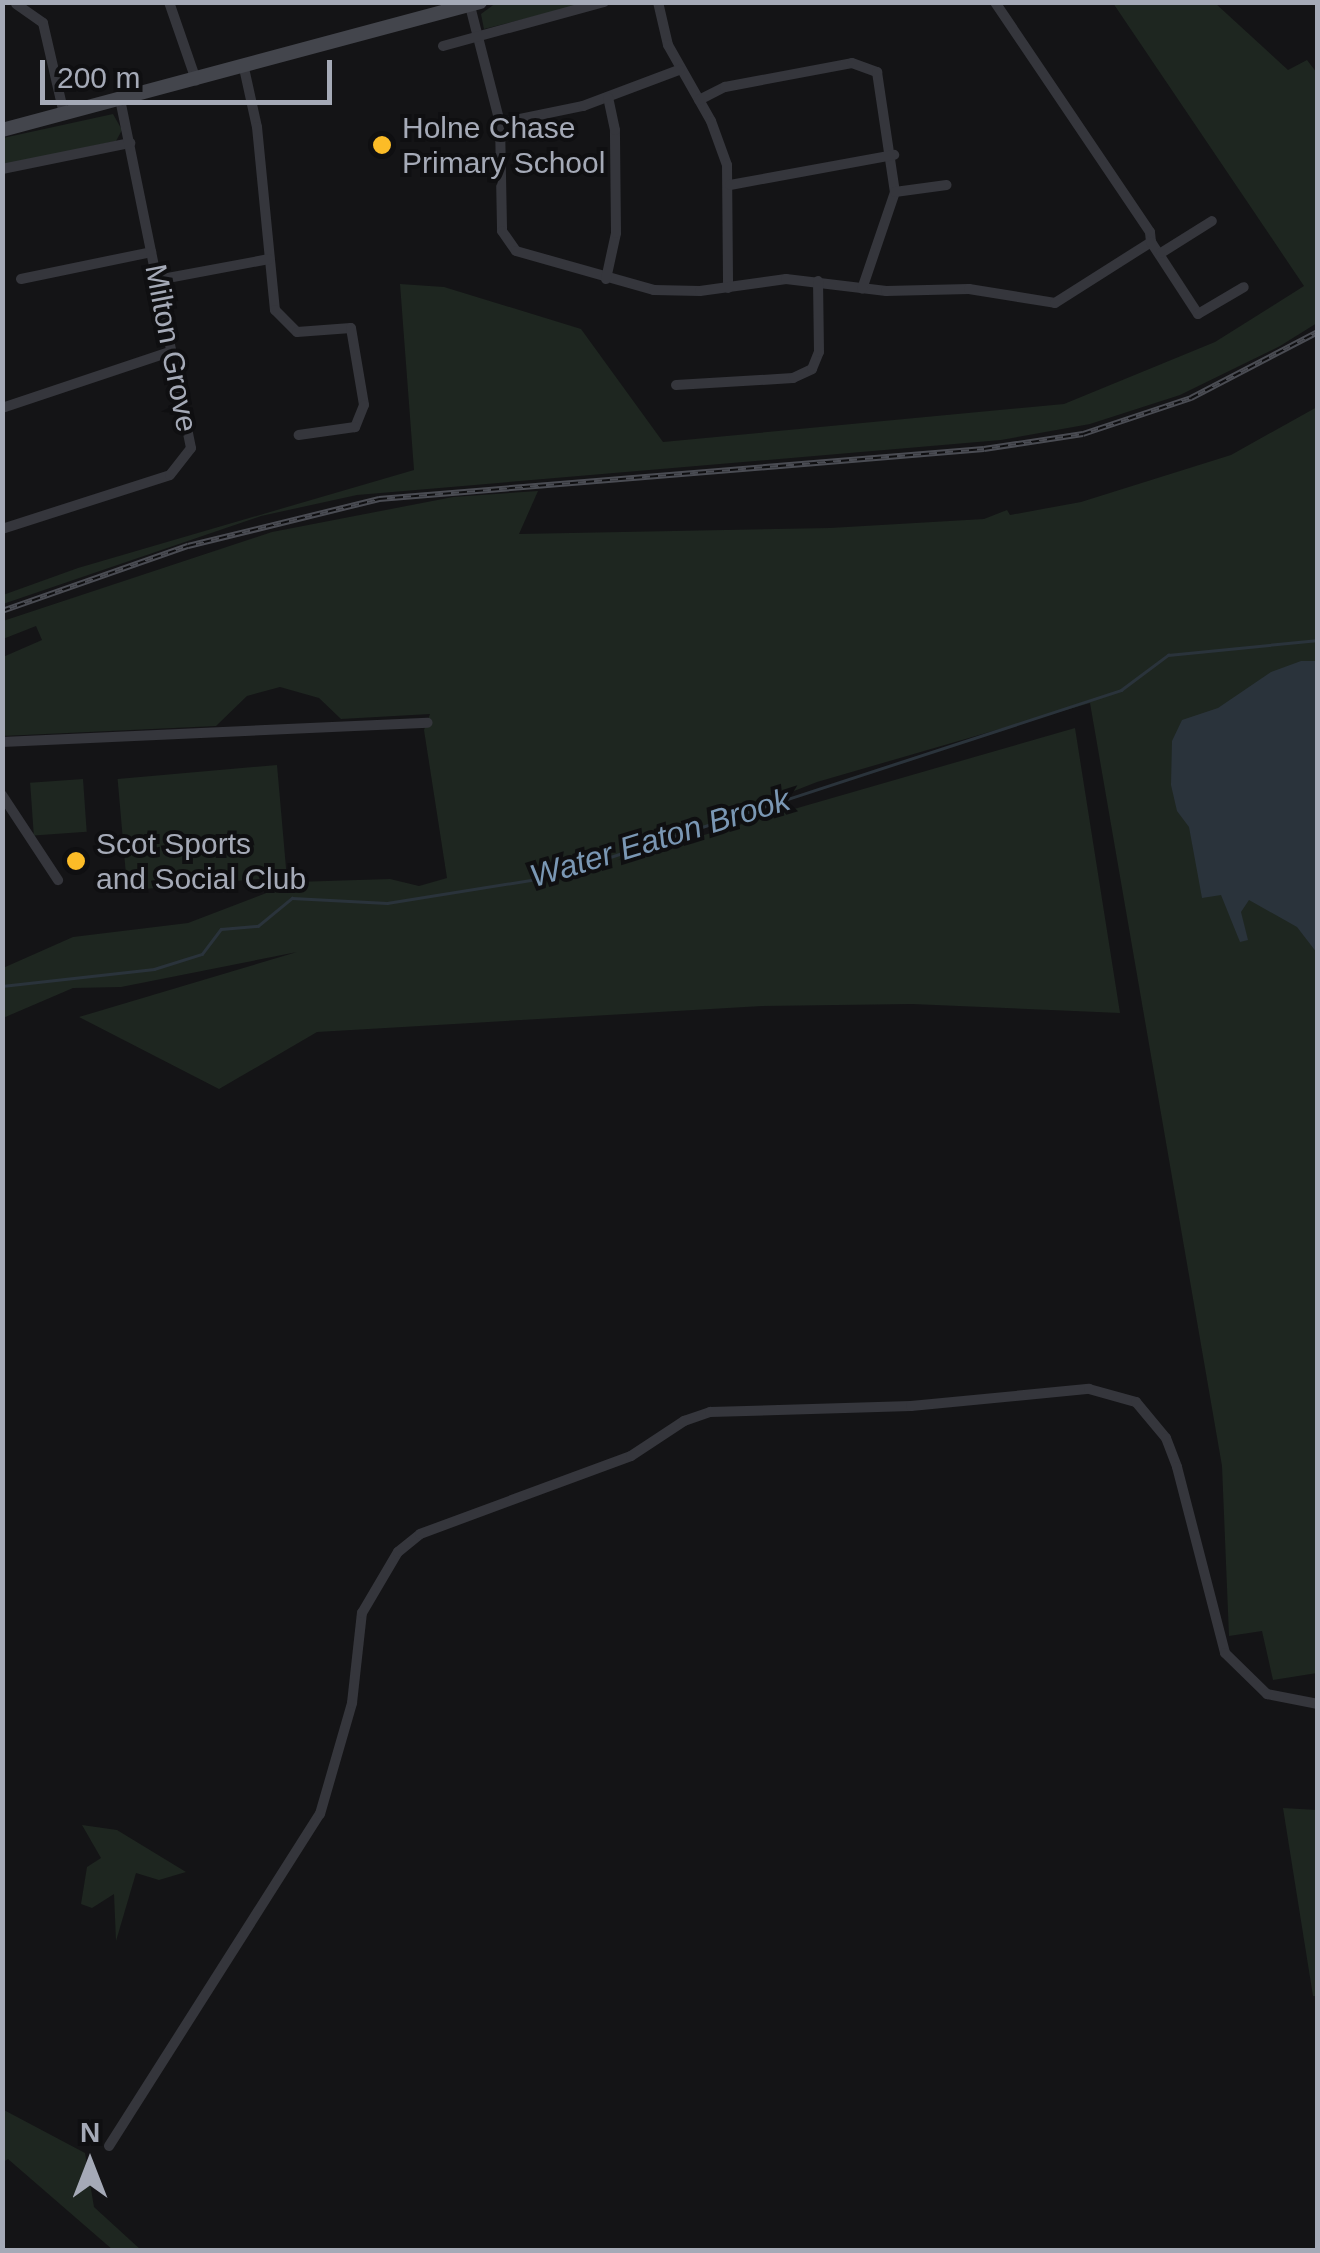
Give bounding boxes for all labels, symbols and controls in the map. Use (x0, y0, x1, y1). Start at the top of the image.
scale bar (45, 40, 338, 102)
text: 200 m (57, 61, 140, 94)
place label: Holne Chase Primary School (402, 110, 605, 180)
marker: Holne Chase Primary School (371, 134, 393, 156)
street label: Milton Grove (137, 261, 205, 435)
water label: Water Eaton Brook (525, 780, 795, 896)
place label: Scot Sports and Social Club (96, 826, 306, 896)
marker: Scot Sports and Social Club (65, 850, 87, 872)
north arrow (40, 2113, 140, 2213)
text: N (80, 2117, 100, 2148)

